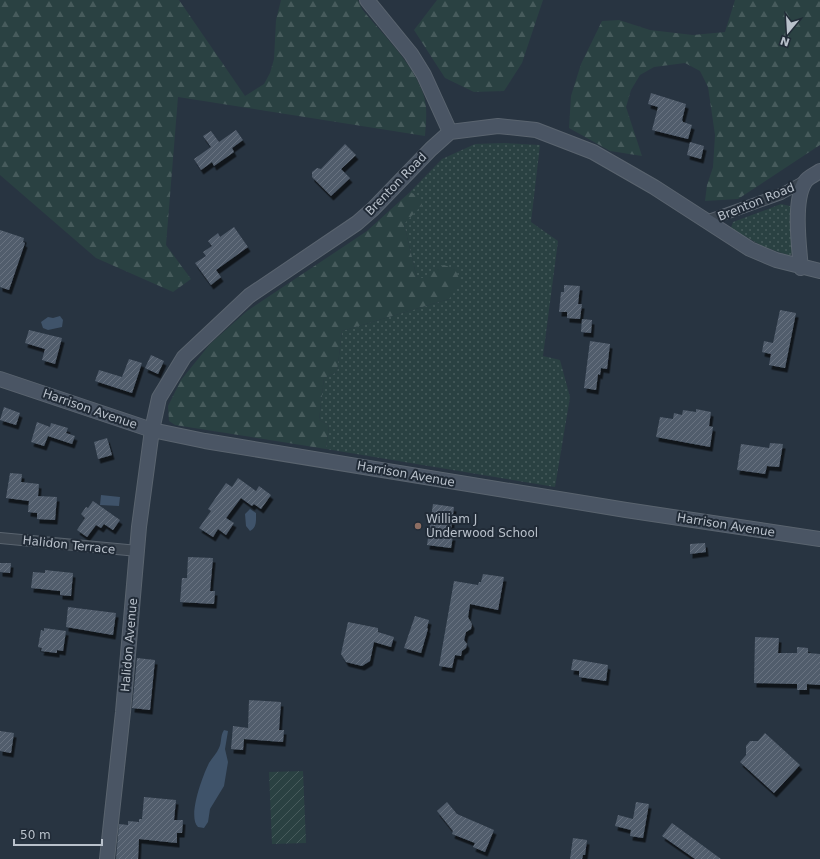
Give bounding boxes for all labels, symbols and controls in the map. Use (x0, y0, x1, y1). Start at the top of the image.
north arrow (768, 12, 808, 52)
text: N (779, 33, 791, 49)
street label: Brenton Road (363, 150, 429, 218)
street label: Brenton Road (716, 180, 796, 224)
street label: Harrison Avenue (41, 386, 139, 432)
street label: Harrison Avenue (356, 459, 456, 489)
street label: Harrison Avenue (676, 510, 776, 540)
place label: William J Underwood School (426, 512, 538, 540)
marker: William J Underwood School (413, 521, 423, 531)
street label: Halidon Terrace (22, 533, 116, 557)
street label: Halidon Avenue (118, 598, 140, 692)
scale bar (14, 821, 102, 847)
text: 50 m (20, 828, 51, 842)

